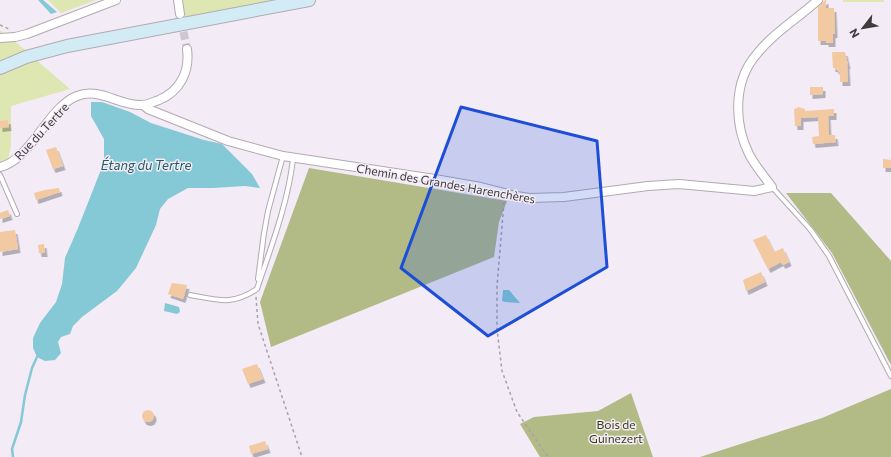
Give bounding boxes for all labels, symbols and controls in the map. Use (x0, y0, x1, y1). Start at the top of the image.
north arrow (843, 8, 883, 48)
text: N (846, 27, 862, 40)
street label: Rue du Tertre (11, 100, 71, 162)
water label: Étang du Tertre (101, 156, 191, 173)
street label: Chemin des Grandes Harenchères (355, 160, 537, 206)
park label: Bois de Guinezert (589, 417, 643, 445)

